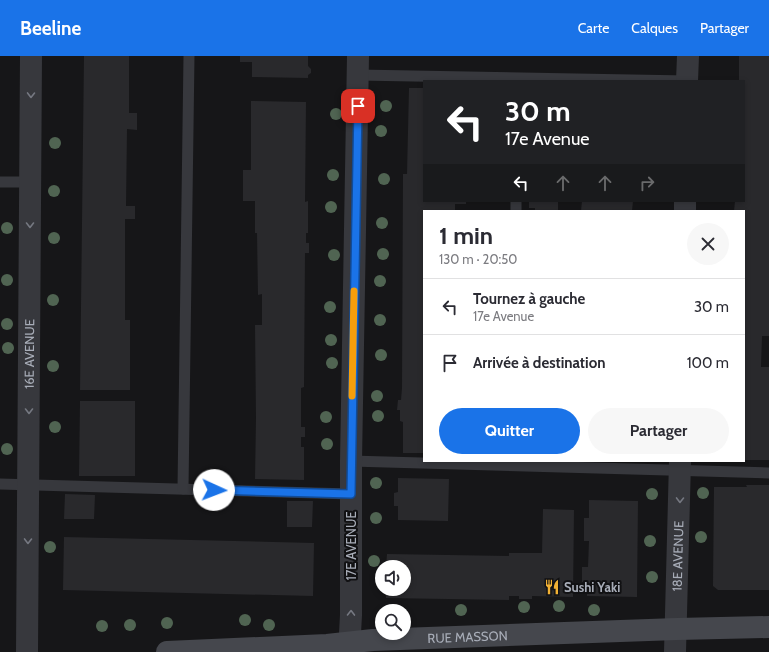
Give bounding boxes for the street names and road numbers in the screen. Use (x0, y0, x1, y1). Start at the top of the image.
street label: 16E AVENUE (21, 319, 37, 389)
street label: 17E AVENUE (343, 511, 359, 581)
street label: 18E AVENUE (669, 521, 686, 592)
street label: RUE MASSON (427, 627, 508, 646)

